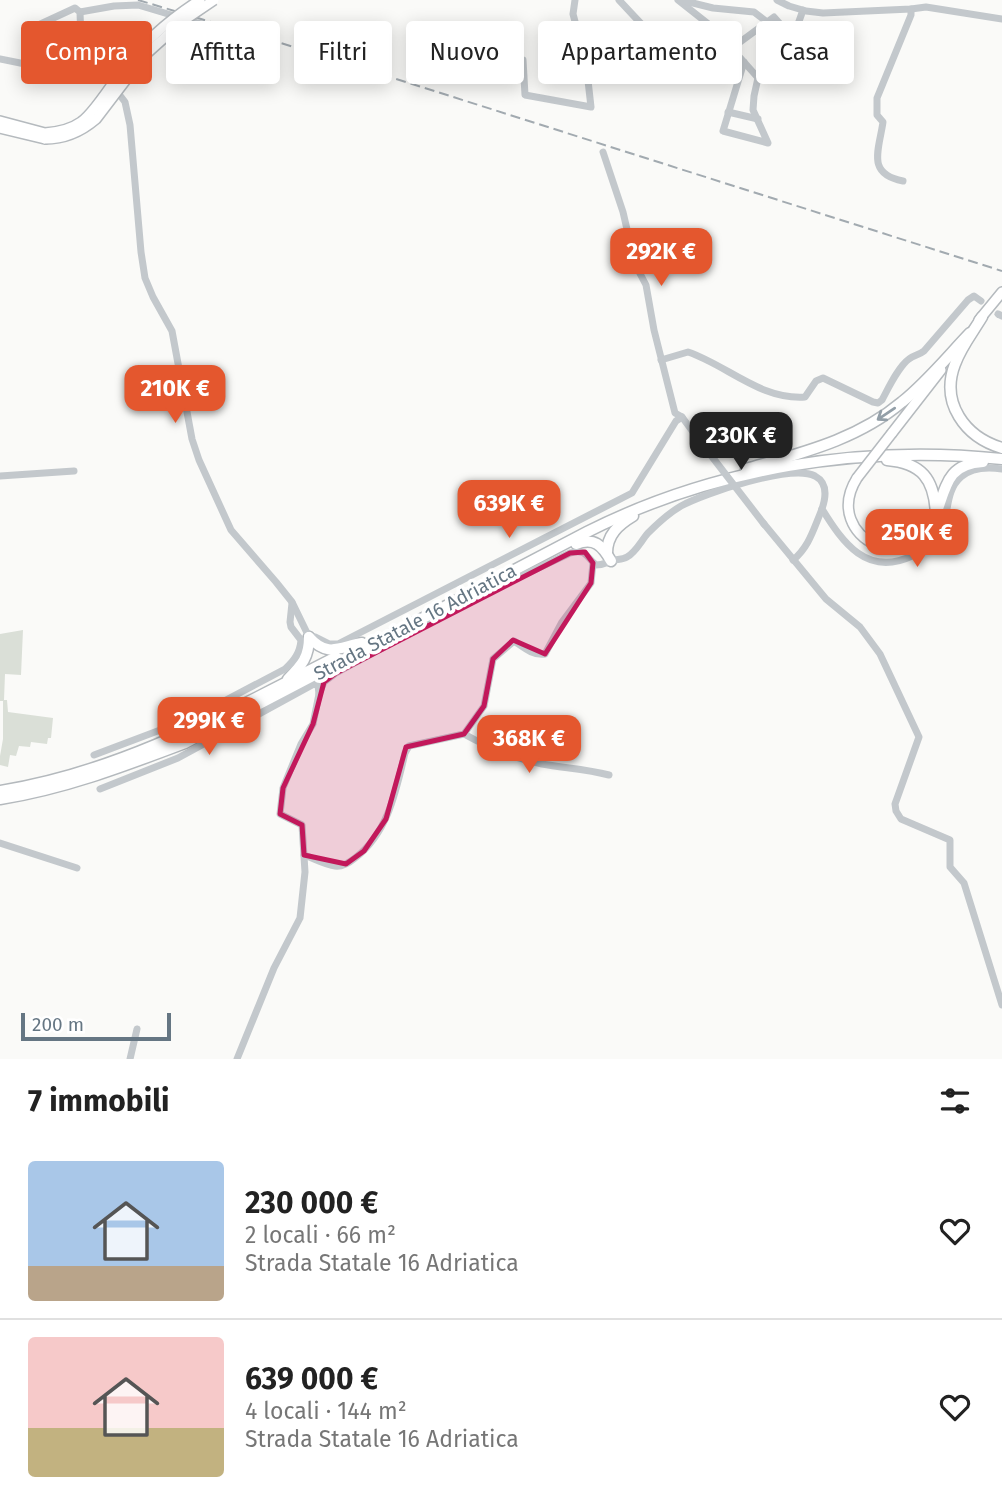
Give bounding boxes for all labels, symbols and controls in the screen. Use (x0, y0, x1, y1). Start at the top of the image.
chip: Compra (21, 21, 152, 84)
chip: Affitta (166, 21, 280, 84)
chip: Filtri (294, 21, 392, 84)
chip: Nuovo (406, 21, 524, 84)
chip: Appartamento (538, 21, 742, 84)
chip: Casa (756, 21, 854, 84)
pin: 292K € (604, 229, 718, 288)
text: 292K € (626, 237, 696, 265)
pin: 210K € (118, 366, 232, 425)
text: 210K € (140, 374, 210, 402)
one-way arrow (877, 407, 896, 421)
pin: 230K € (684, 412, 798, 472)
text: 230K € (706, 421, 776, 449)
pin: 639K € (452, 480, 566, 540)
text: 639K € (474, 489, 544, 517)
pin: 250K € (860, 510, 974, 569)
text: 250K € (881, 518, 953, 546)
street label: Strada Statale 16 Adriatica (310, 559, 520, 685)
pin: 299K € (152, 698, 266, 757)
text: 299K € (173, 706, 245, 734)
pin: 368K € (472, 716, 586, 775)
text: 368K € (493, 724, 565, 752)
scale bar (21, 1010, 172, 1042)
text: 200 m (32, 1013, 84, 1036)
icon: filters (936, 1082, 974, 1120)
text: 7 immobili (28, 1083, 170, 1119)
text: 230 000 € (245, 1185, 378, 1221)
icon: home (84, 1189, 168, 1273)
icon: heart (936, 1212, 974, 1250)
text: 2 locali · 66 m² (245, 1221, 396, 1249)
text: Strada Statale 16 Adriatica (245, 1249, 519, 1277)
text: 639 000 € (245, 1361, 378, 1397)
icon: home (84, 1365, 168, 1449)
icon: heart (936, 1388, 974, 1426)
text: 4 locali · 144 m² (245, 1397, 407, 1425)
text: Strada Statale 16 Adriatica (245, 1425, 519, 1453)

